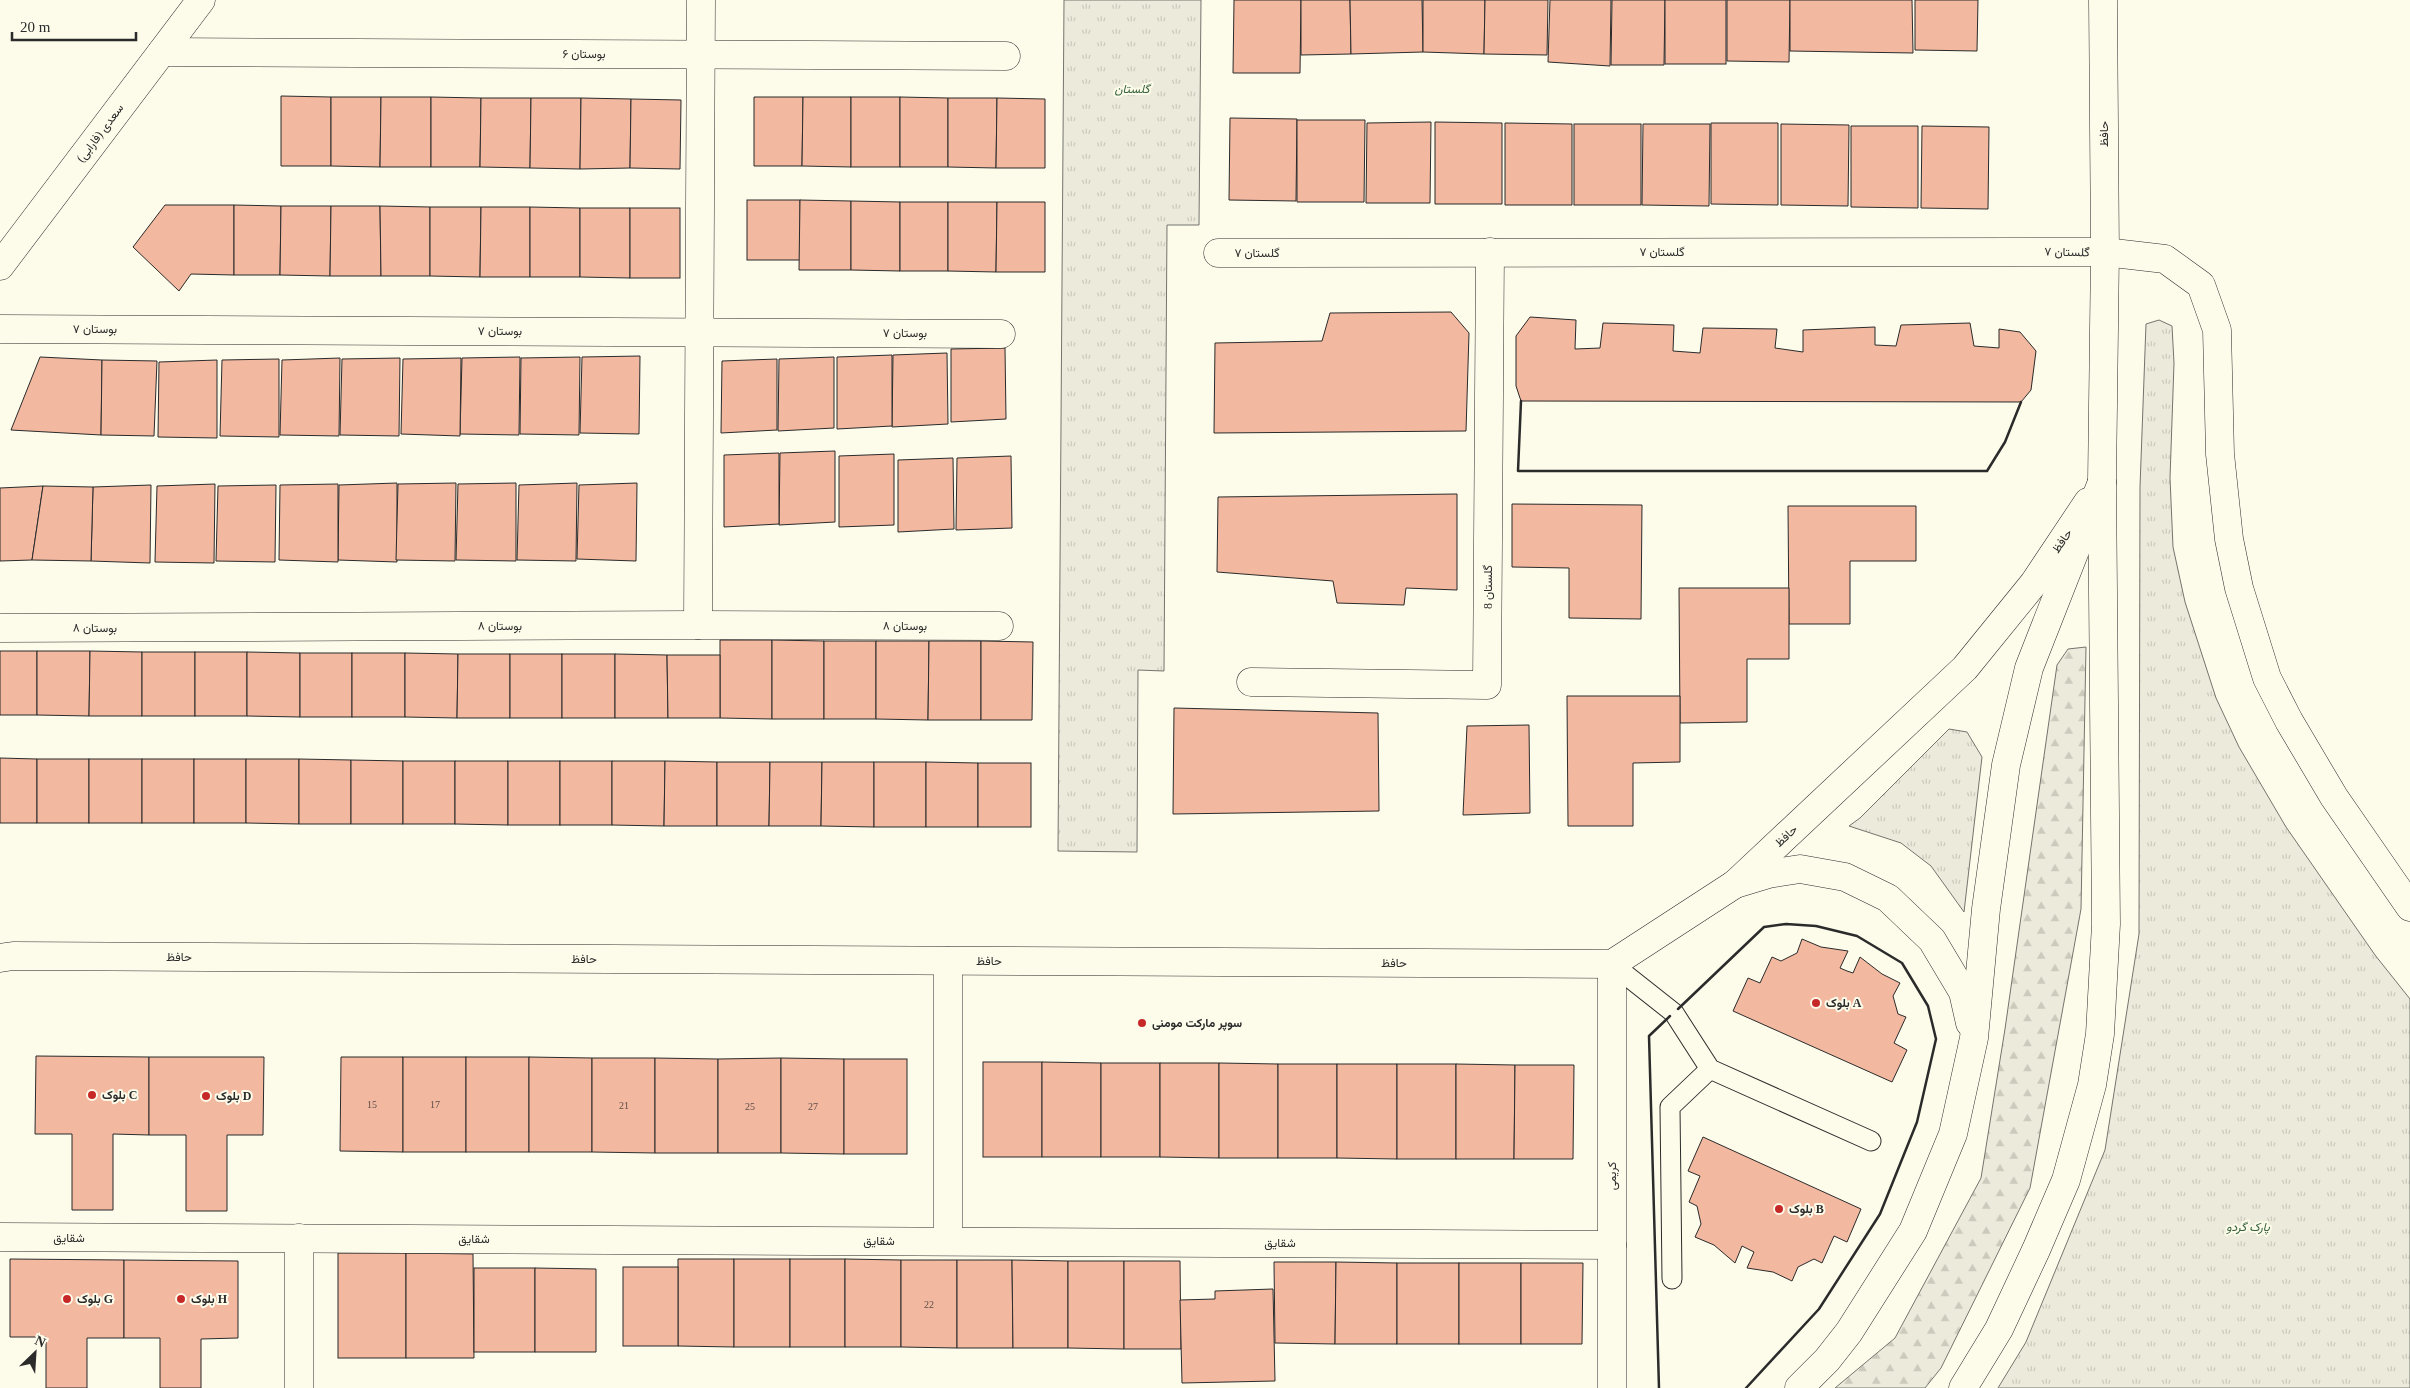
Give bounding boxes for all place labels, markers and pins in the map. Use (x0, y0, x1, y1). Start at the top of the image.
place label: بلوک A (1826, 996, 1862, 1011)
marker: بلوک A (1810, 997, 1822, 1009)
place label: سوپر مارکت مومنی (1152, 1016, 1243, 1031)
marker: سوپر مارکت مومنی (1136, 1017, 1148, 1029)
place label: بلوک C (102, 1088, 137, 1103)
marker: بلوک C (86, 1089, 98, 1101)
place label: بلوک D (216, 1089, 252, 1104)
marker: بلوک D (200, 1090, 212, 1102)
place label: بلوک B (1789, 1202, 1824, 1217)
marker: بلوک B (1773, 1203, 1785, 1215)
place label: بلوک G (77, 1292, 113, 1307)
place label: بلوک H (191, 1292, 228, 1307)
marker: بلوک G (61, 1293, 73, 1305)
marker: بلوک H (175, 1293, 187, 1305)

